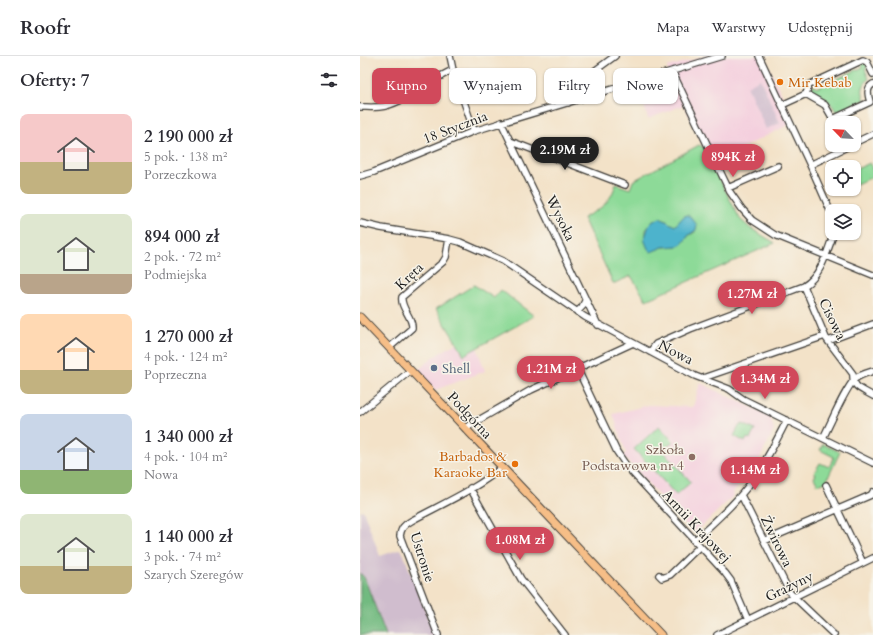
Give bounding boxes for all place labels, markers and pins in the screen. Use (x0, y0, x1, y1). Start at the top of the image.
place label: Mir Kebab (788, 73, 852, 92)
marker: Mir Kebab (775, 77, 785, 87)
pin: 2.19M zł (524, 137, 606, 171)
pin: 894K zł (696, 144, 770, 178)
pin: 1.27M zł (711, 281, 793, 315)
pin: 1.21M zł (510, 356, 592, 390)
place label: Shell (442, 359, 471, 378)
marker: Shell (429, 363, 439, 373)
pin: 1.34M zł (724, 366, 806, 400)
place label: Szkoła Podstawowa nr 4 (582, 440, 684, 475)
place label: Barbados & Karaoke Bar (434, 447, 508, 482)
marker: Szkoła Podstawowa nr 4 (687, 452, 697, 462)
pin: 1.14M zł (714, 457, 796, 491)
marker: Barbados & Karaoke Bar (510, 459, 520, 469)
pin: 1.08M zł (479, 527, 561, 561)

